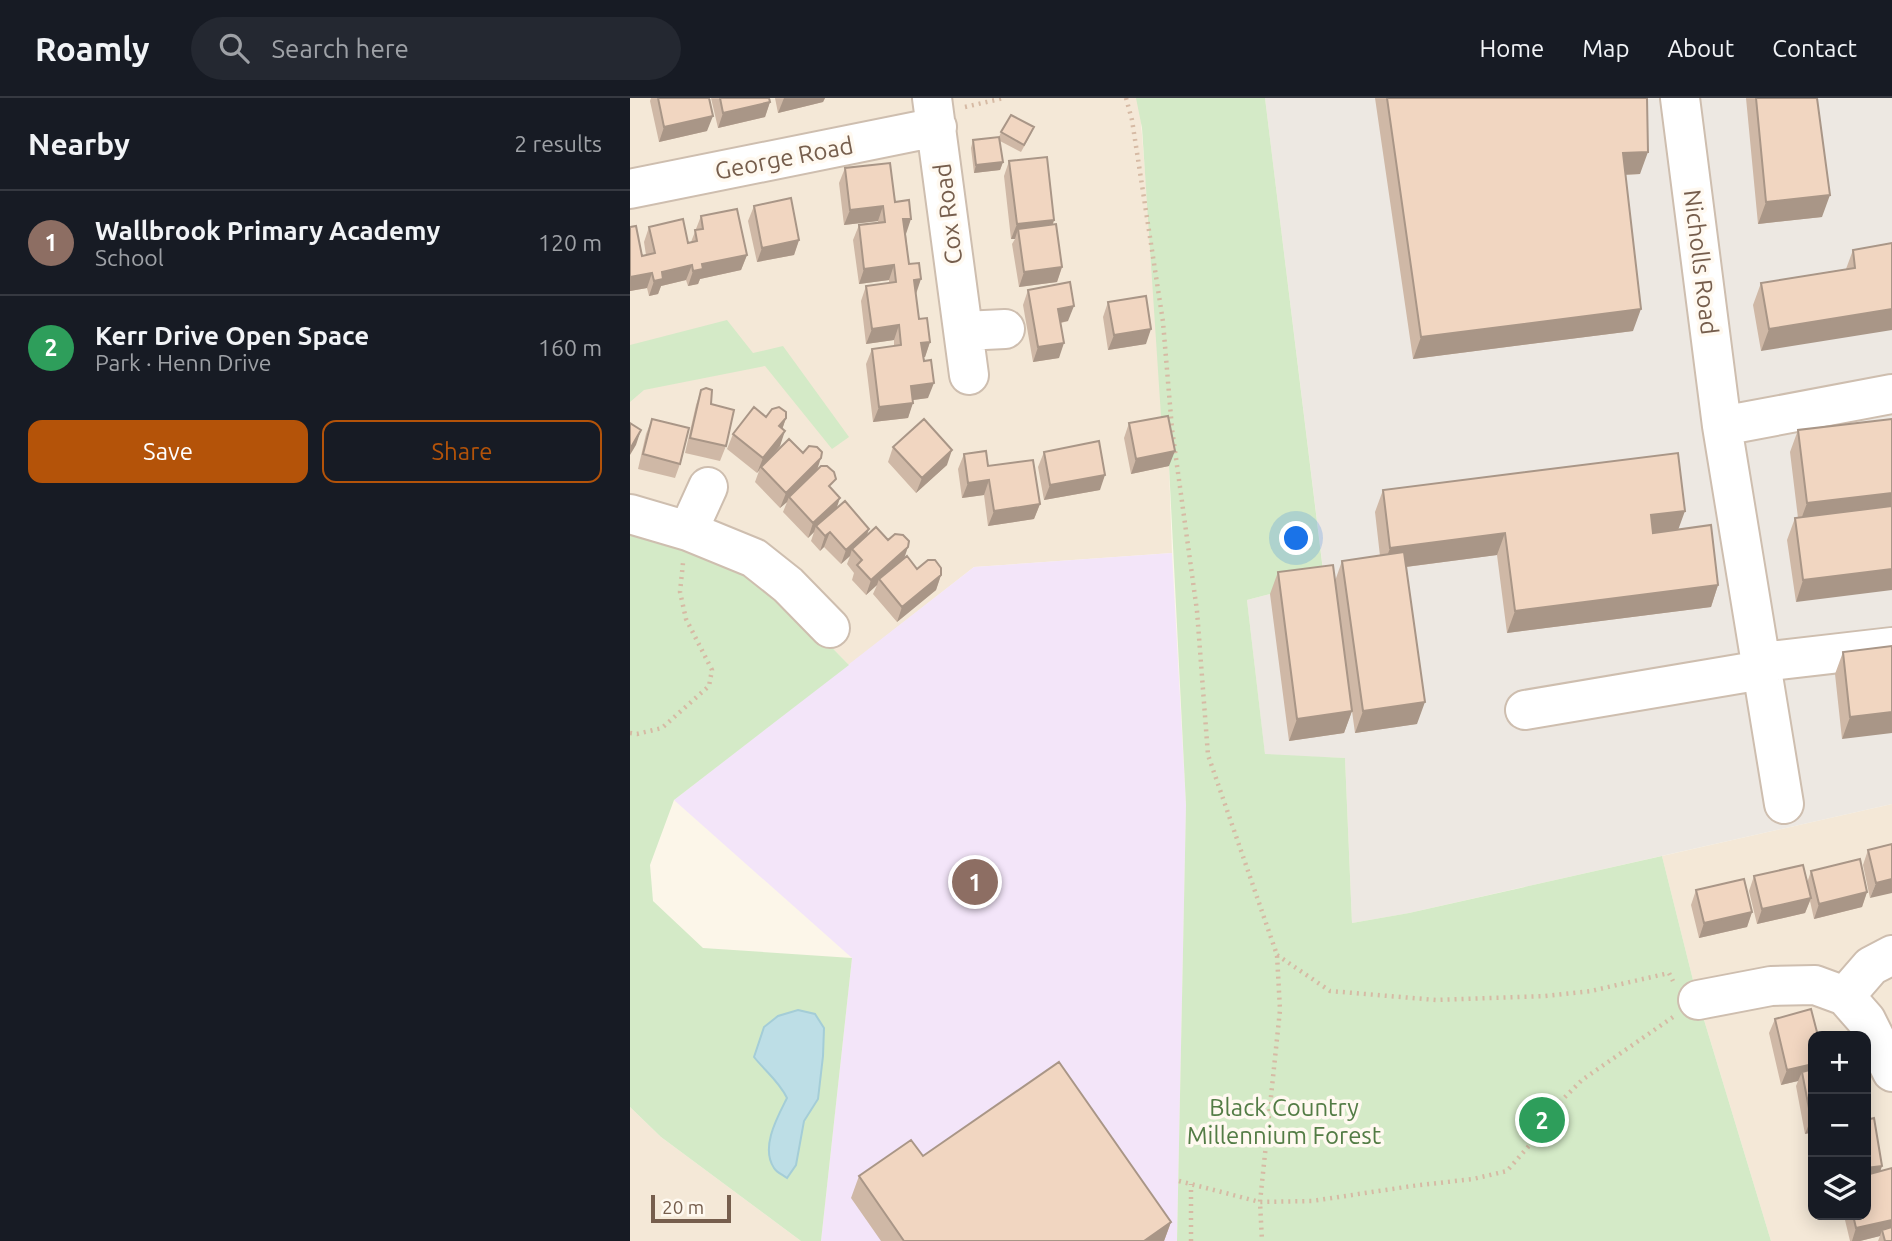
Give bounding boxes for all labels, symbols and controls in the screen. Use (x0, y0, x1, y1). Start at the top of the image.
search box (191, 17, 681, 80)
icon: search (215, 29, 253, 67)
text: Roamly (35, 30, 149, 67)
text: Search here (271, 34, 409, 63)
text: Home (1479, 35, 1544, 62)
text: Map (1582, 35, 1629, 62)
text: About (1667, 35, 1734, 62)
text: Contact (1772, 35, 1857, 62)
text: Nearby (28, 127, 130, 161)
text: 2 results (514, 131, 602, 156)
street label: George Road (713, 131, 855, 185)
street label: Cox Road (928, 162, 968, 266)
street label: Nicholls Road (1679, 188, 1723, 336)
text: Wallbrook Primary Academy (95, 216, 440, 245)
text: 1 (45, 230, 57, 255)
text: 120 m (538, 230, 602, 255)
text: School (95, 245, 164, 270)
text: Kerr Drive Open Space (95, 321, 369, 350)
text: 2 (45, 335, 57, 360)
text: 160 m (538, 335, 602, 360)
text: Park · Henn Drive (95, 350, 272, 375)
button: Save (28, 420, 308, 483)
button: Share (322, 420, 602, 483)
your location (1279, 521, 1313, 555)
pin: 1 (952, 856, 998, 908)
map controls (1808, 1031, 1871, 1220)
button: + (1808, 1031, 1871, 1094)
park label: Black Country Millennium Forest (1187, 1094, 1382, 1149)
pin: 2 (1519, 1094, 1565, 1146)
button: − (1808, 1094, 1871, 1157)
button: layers (1808, 1157, 1871, 1220)
scale bar (651, 1192, 732, 1224)
text: 20 m (662, 1196, 704, 1218)

